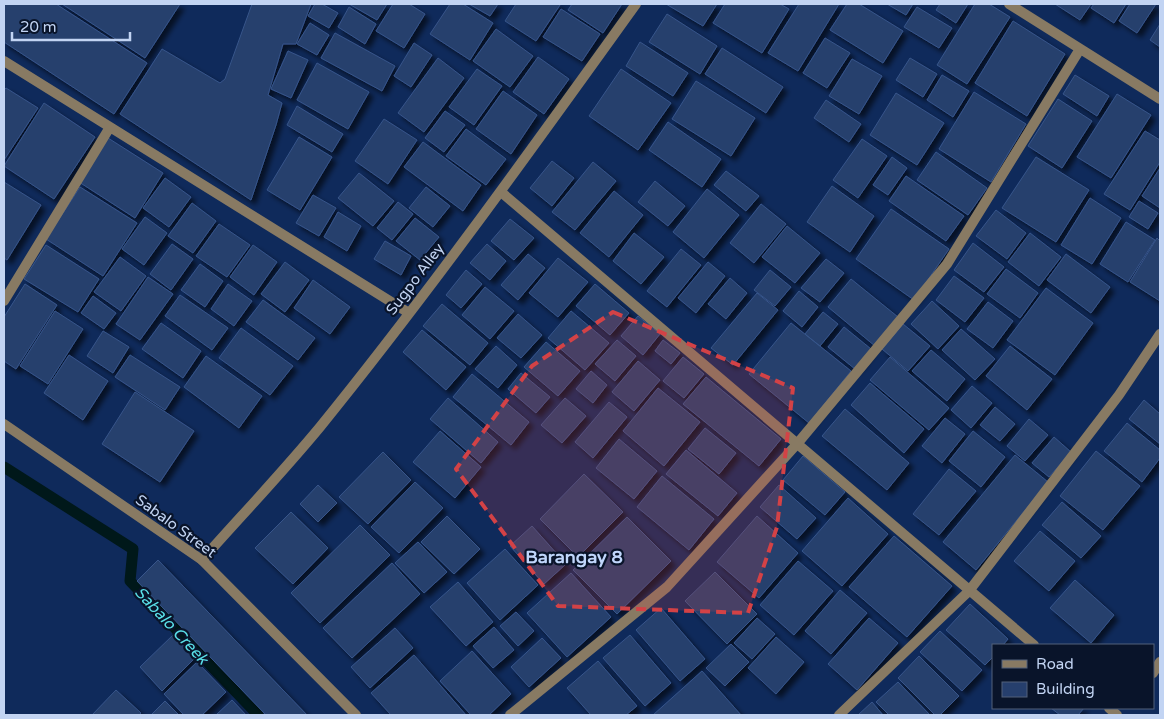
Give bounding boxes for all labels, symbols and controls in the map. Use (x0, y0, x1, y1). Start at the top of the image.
scale bar (12, 10, 130, 42)
text: 20 m (20, 18, 57, 36)
street label: Sugpo Alley (382, 240, 448, 318)
street label: Sabalo Street (132, 491, 220, 561)
district label: Barangay 8 (525, 546, 623, 568)
water label: Sabalo Creek (130, 582, 213, 670)
legend (992, 644, 1154, 709)
text: Road (1036, 655, 1074, 673)
text: Building (1036, 680, 1095, 698)

